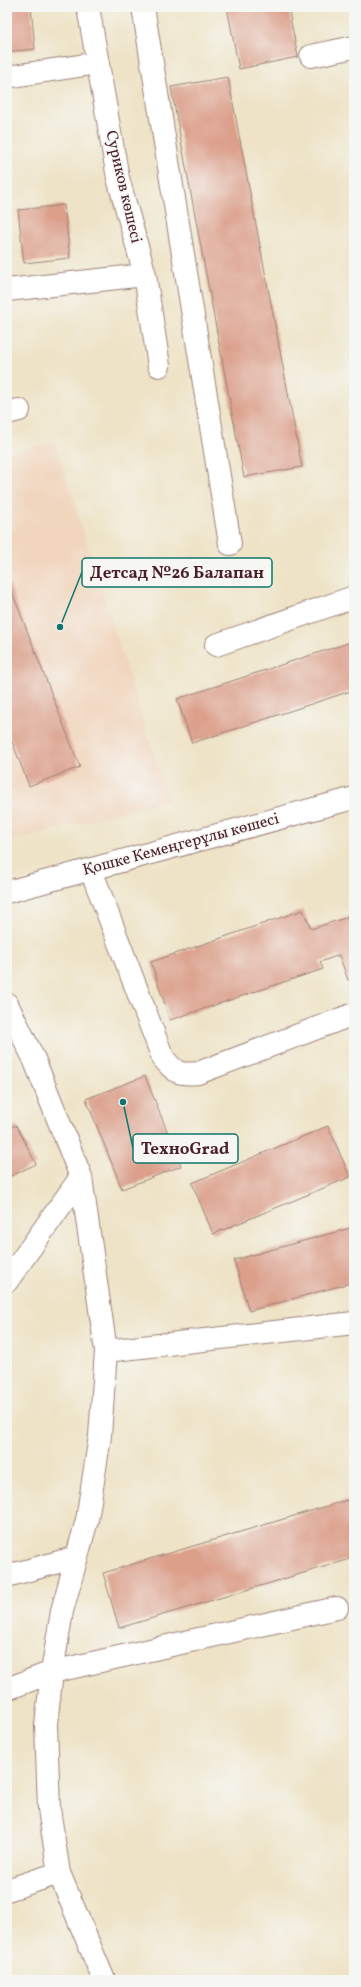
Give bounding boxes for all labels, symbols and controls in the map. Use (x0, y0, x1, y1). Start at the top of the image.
street label: Суриков көшесі (99, 128, 147, 246)
callout: Детсад №26 Балапан (82, 558, 272, 587)
text: Детсад №26 Балапан (90, 562, 264, 585)
street label: Қошке Кемеңгерұлы көшесі (80, 808, 282, 882)
callout: ТехноGrad (133, 1134, 238, 1163)
text: ТехноGrad (141, 1138, 229, 1161)

